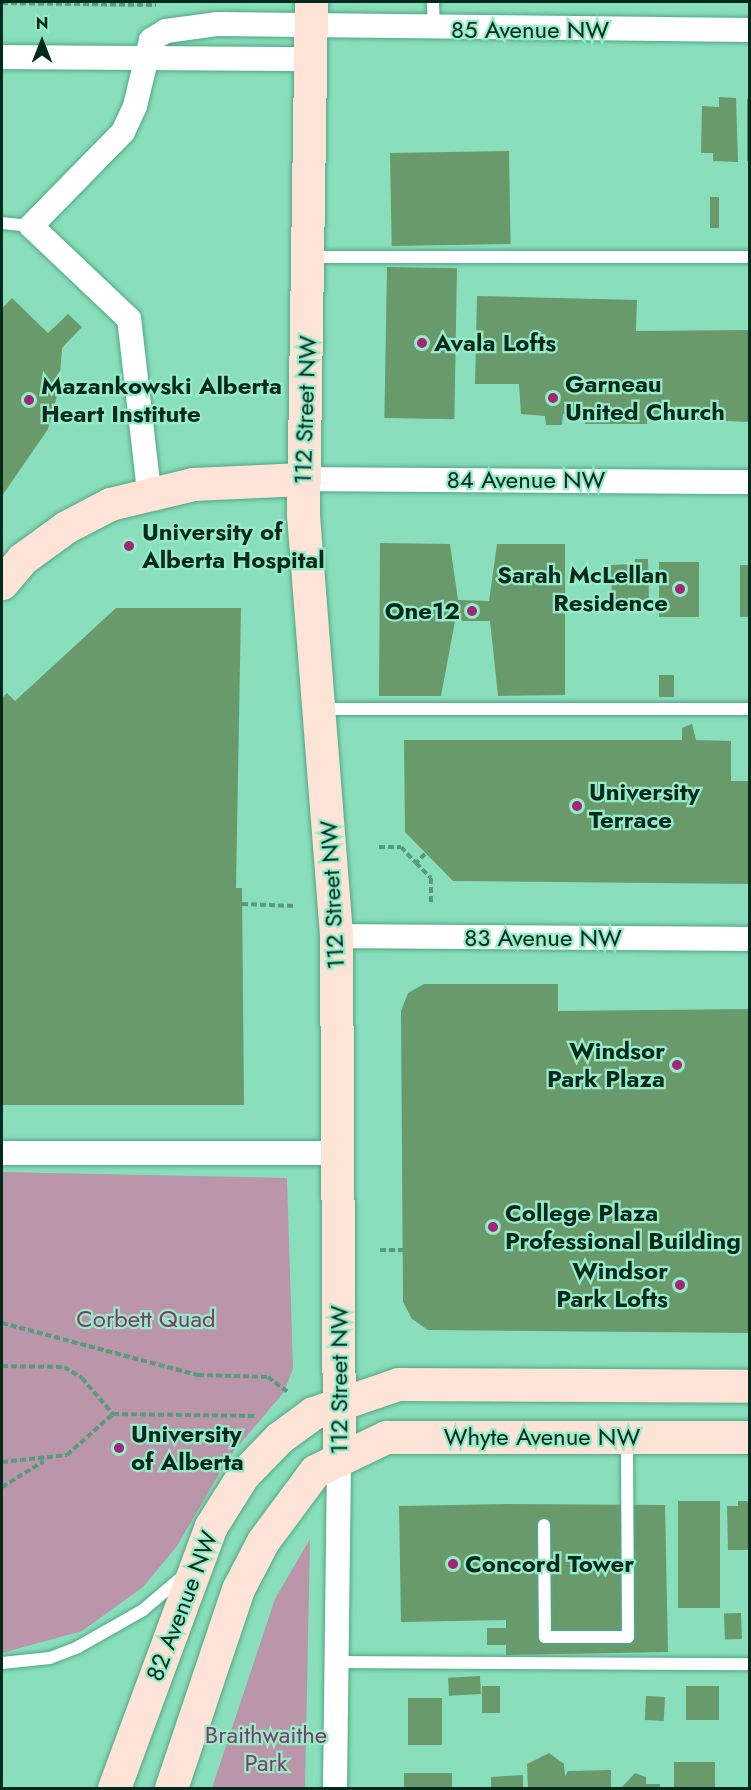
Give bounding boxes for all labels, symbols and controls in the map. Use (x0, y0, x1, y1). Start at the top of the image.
north arrow (12, 12, 72, 72)
text: N (36, 12, 48, 35)
street label: 85 Avenue NW (451, 16, 609, 44)
place label: Avala Lofts (434, 329, 556, 357)
street label: 112 Street NW (288, 335, 322, 485)
marker: Avala Lofts (415, 336, 429, 350)
place label: Garneau United Church (565, 370, 725, 426)
place label: Mazankowski Alberta Heart Institute (41, 372, 282, 428)
marker: Garneau United Church (546, 391, 560, 405)
marker: Mazankowski Alberta Heart Institute (22, 393, 36, 407)
street label: 84 Avenue NW (447, 466, 605, 494)
place label: University of Alberta Hospital (142, 518, 325, 574)
marker: University of Alberta Hospital (120, 537, 138, 555)
place label: Sarah McLellan Residence (497, 561, 668, 617)
marker: Sarah McLellan Residence (673, 582, 687, 596)
place label: One12 (385, 597, 460, 625)
marker: One12 (465, 604, 479, 618)
place label: University Terrace (589, 778, 700, 834)
marker: University Terrace (570, 799, 584, 813)
street label: 112 Street NW (314, 820, 350, 970)
street label: 83 Avenue NW (464, 924, 622, 952)
place label: Windsor Park Plaza (547, 1037, 665, 1093)
marker: Windsor Park Plaza (670, 1058, 684, 1072)
place label: College Plaza Professional Building (505, 1199, 741, 1255)
marker: College Plaza Professional Building (486, 1220, 500, 1234)
place label: Windsor Park Lofts (556, 1257, 668, 1313)
marker: Windsor Park Lofts (673, 1278, 687, 1292)
park label: Corbett Quad (76, 1305, 216, 1333)
street label: 112 Street NW (325, 1305, 353, 1455)
place label: University of Alberta (131, 1420, 244, 1476)
street label: Whyte Avenue NW (444, 1423, 640, 1451)
marker: University of Alberta (112, 1441, 126, 1455)
street label: 82 Avenue NW (140, 1527, 224, 1685)
place label: Concord Tower (465, 1550, 634, 1578)
marker: Concord Tower (446, 1557, 460, 1571)
park label: Braithwaithe Park (205, 1721, 327, 1777)

